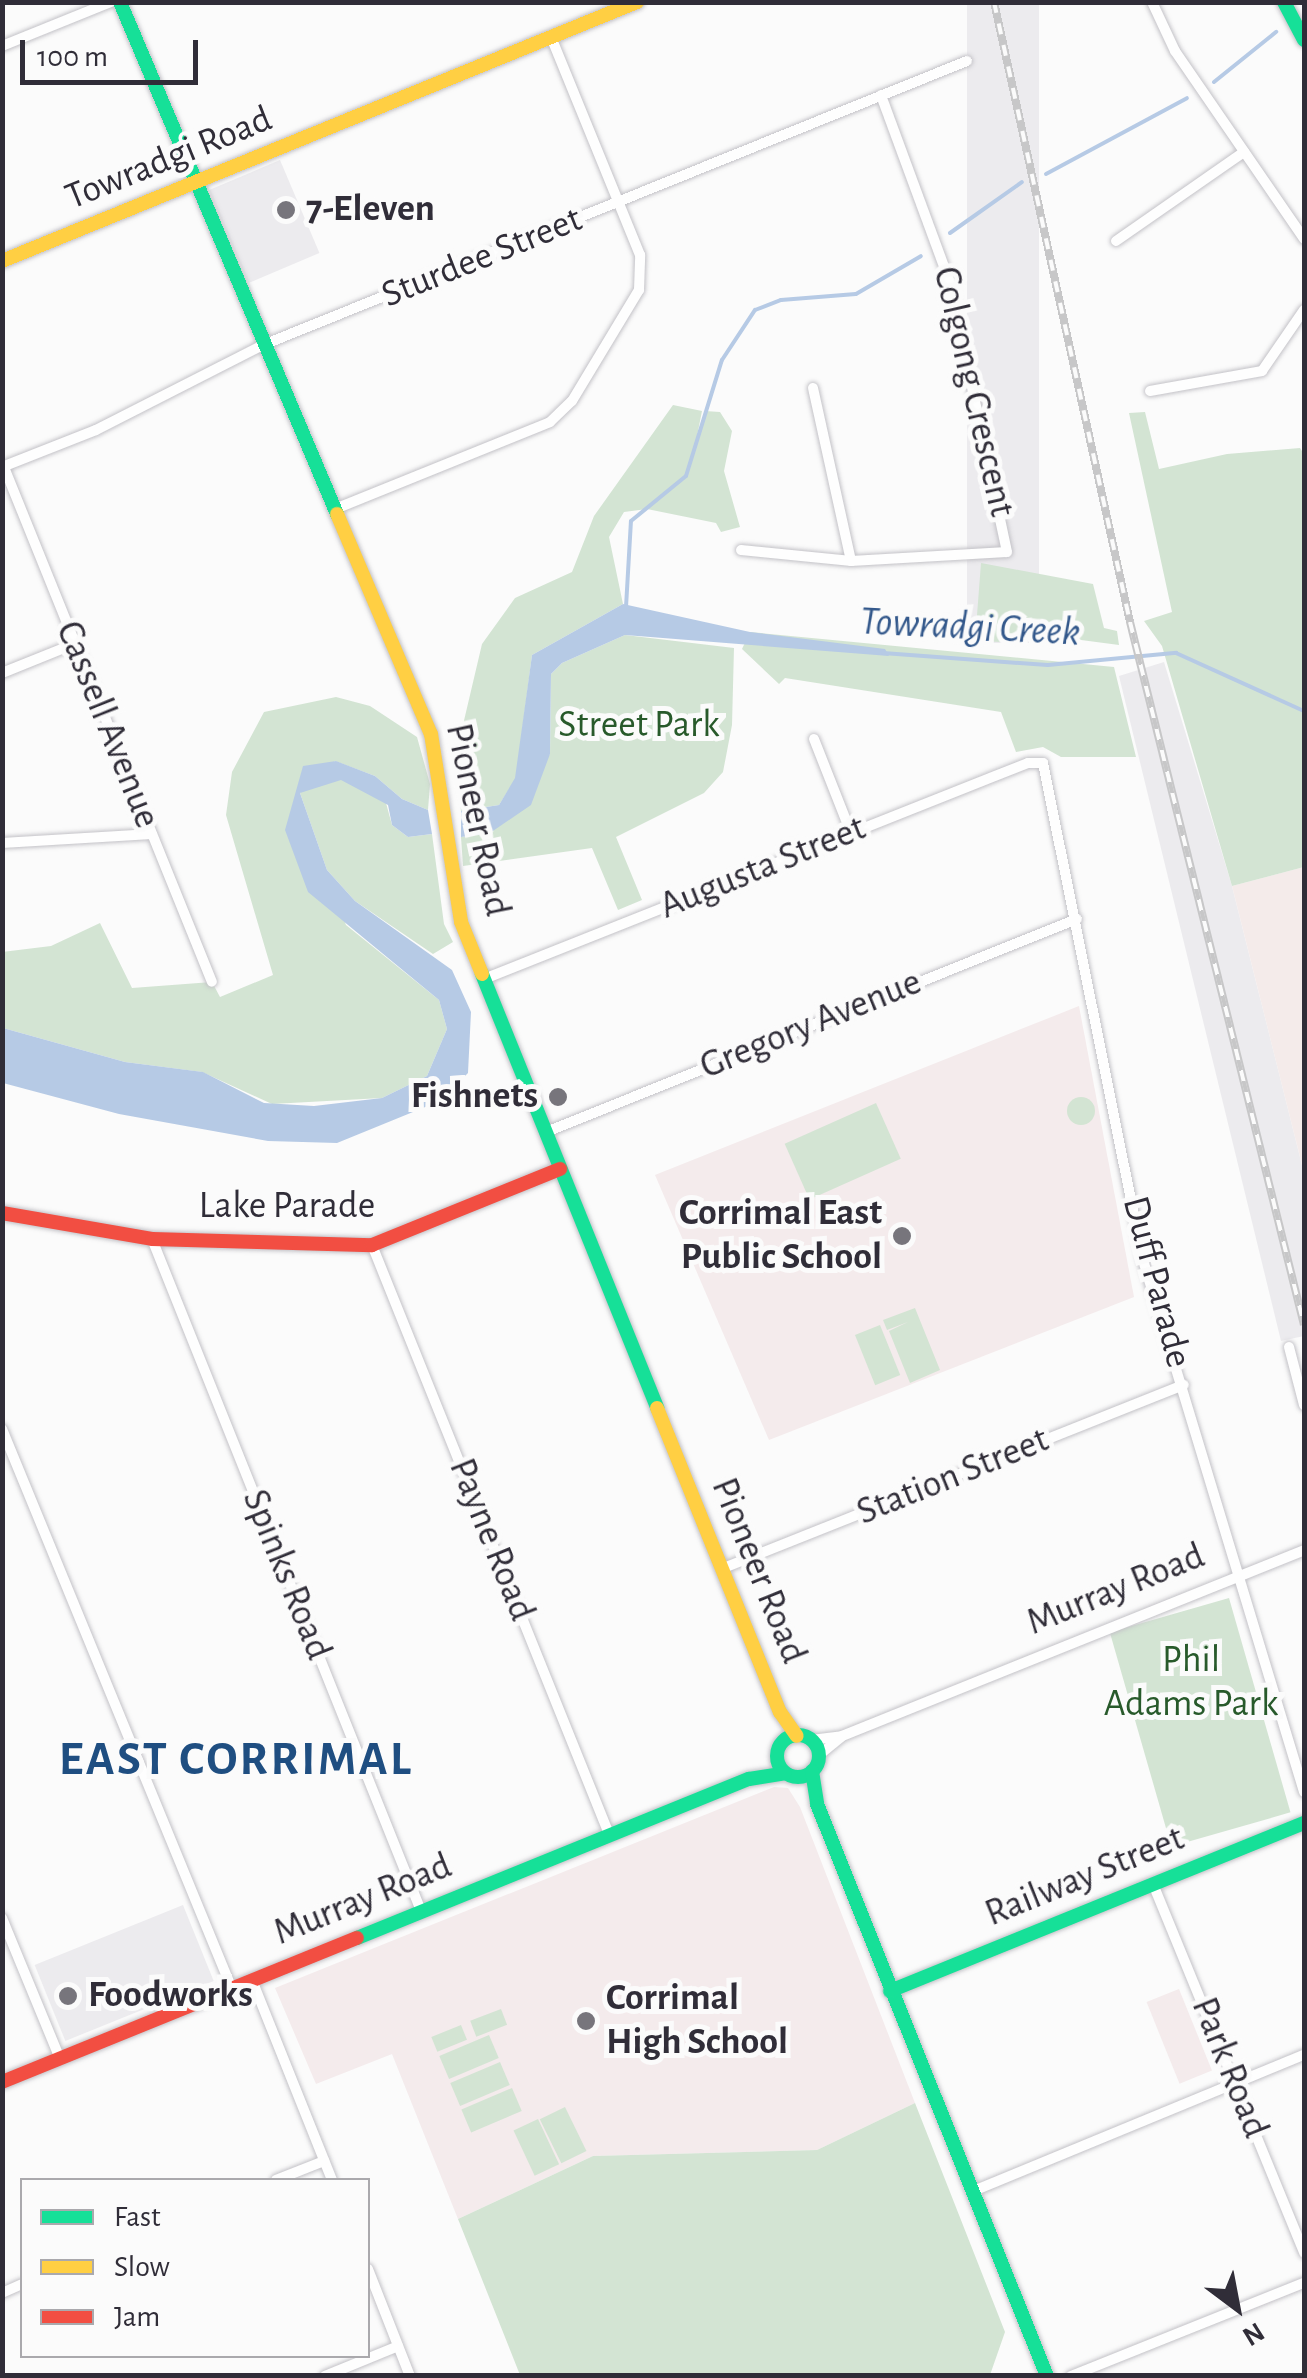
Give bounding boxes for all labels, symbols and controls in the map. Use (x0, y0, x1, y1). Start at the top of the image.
scale bar (25, 20, 202, 82)
text: 100 m (37, 42, 108, 72)
street label: Towradgi Road (59, 97, 279, 221)
place label: 7-Eleven (306, 187, 435, 233)
street label: Sturdee Street (375, 197, 589, 319)
marker: 7-Eleven (275, 199, 297, 221)
street label: Colgong Crescent (922, 263, 1024, 521)
water label: Towradgi Creek (859, 597, 1081, 657)
street label: Cassell Avenue (45, 615, 169, 835)
park label: Street Park (558, 703, 720, 749)
street label: Pioneer Road (434, 719, 520, 921)
street label: Augusta Street (653, 806, 873, 930)
street label: Gregory Avenue (694, 960, 928, 1090)
place label: Fishnets (411, 1074, 538, 1120)
marker: Fishnets (547, 1086, 569, 1108)
street label: Lake Parade (199, 1184, 375, 1230)
place label: Corrimal East Public School (679, 1191, 882, 1280)
street label: Duff Parade (1111, 1191, 1201, 1373)
marker: Corrimal East Public School (891, 1225, 913, 1247)
street label: Station Street (851, 1418, 1055, 1536)
street label: Payne Road (438, 1452, 544, 1628)
street label: Pioneer Road (700, 1472, 816, 1670)
street label: Spinks Road (231, 1483, 341, 1667)
street label: Murray Road (1021, 1534, 1211, 1646)
park label: Phil Adams Park (1104, 1638, 1278, 1728)
district label: EAST CORRIMAL (59, 1732, 413, 1790)
street label: Railway Street (979, 1816, 1191, 1938)
street label: Murray Road (268, 1844, 458, 1956)
place label: Foodworks (88, 1973, 253, 2019)
place label: Corrimal High School (606, 1976, 788, 2066)
marker: Foodworks (57, 1985, 79, 2007)
street label: Park Road (1180, 1991, 1278, 2145)
marker: Corrimal High School (575, 2010, 597, 2032)
legend (20, 2178, 370, 2358)
text: Fast (114, 2202, 161, 2232)
text: Slow (114, 2252, 170, 2282)
north arrow (1187, 2258, 1287, 2358)
text: Jam (114, 2302, 160, 2332)
text: N (1237, 2316, 1269, 2350)

